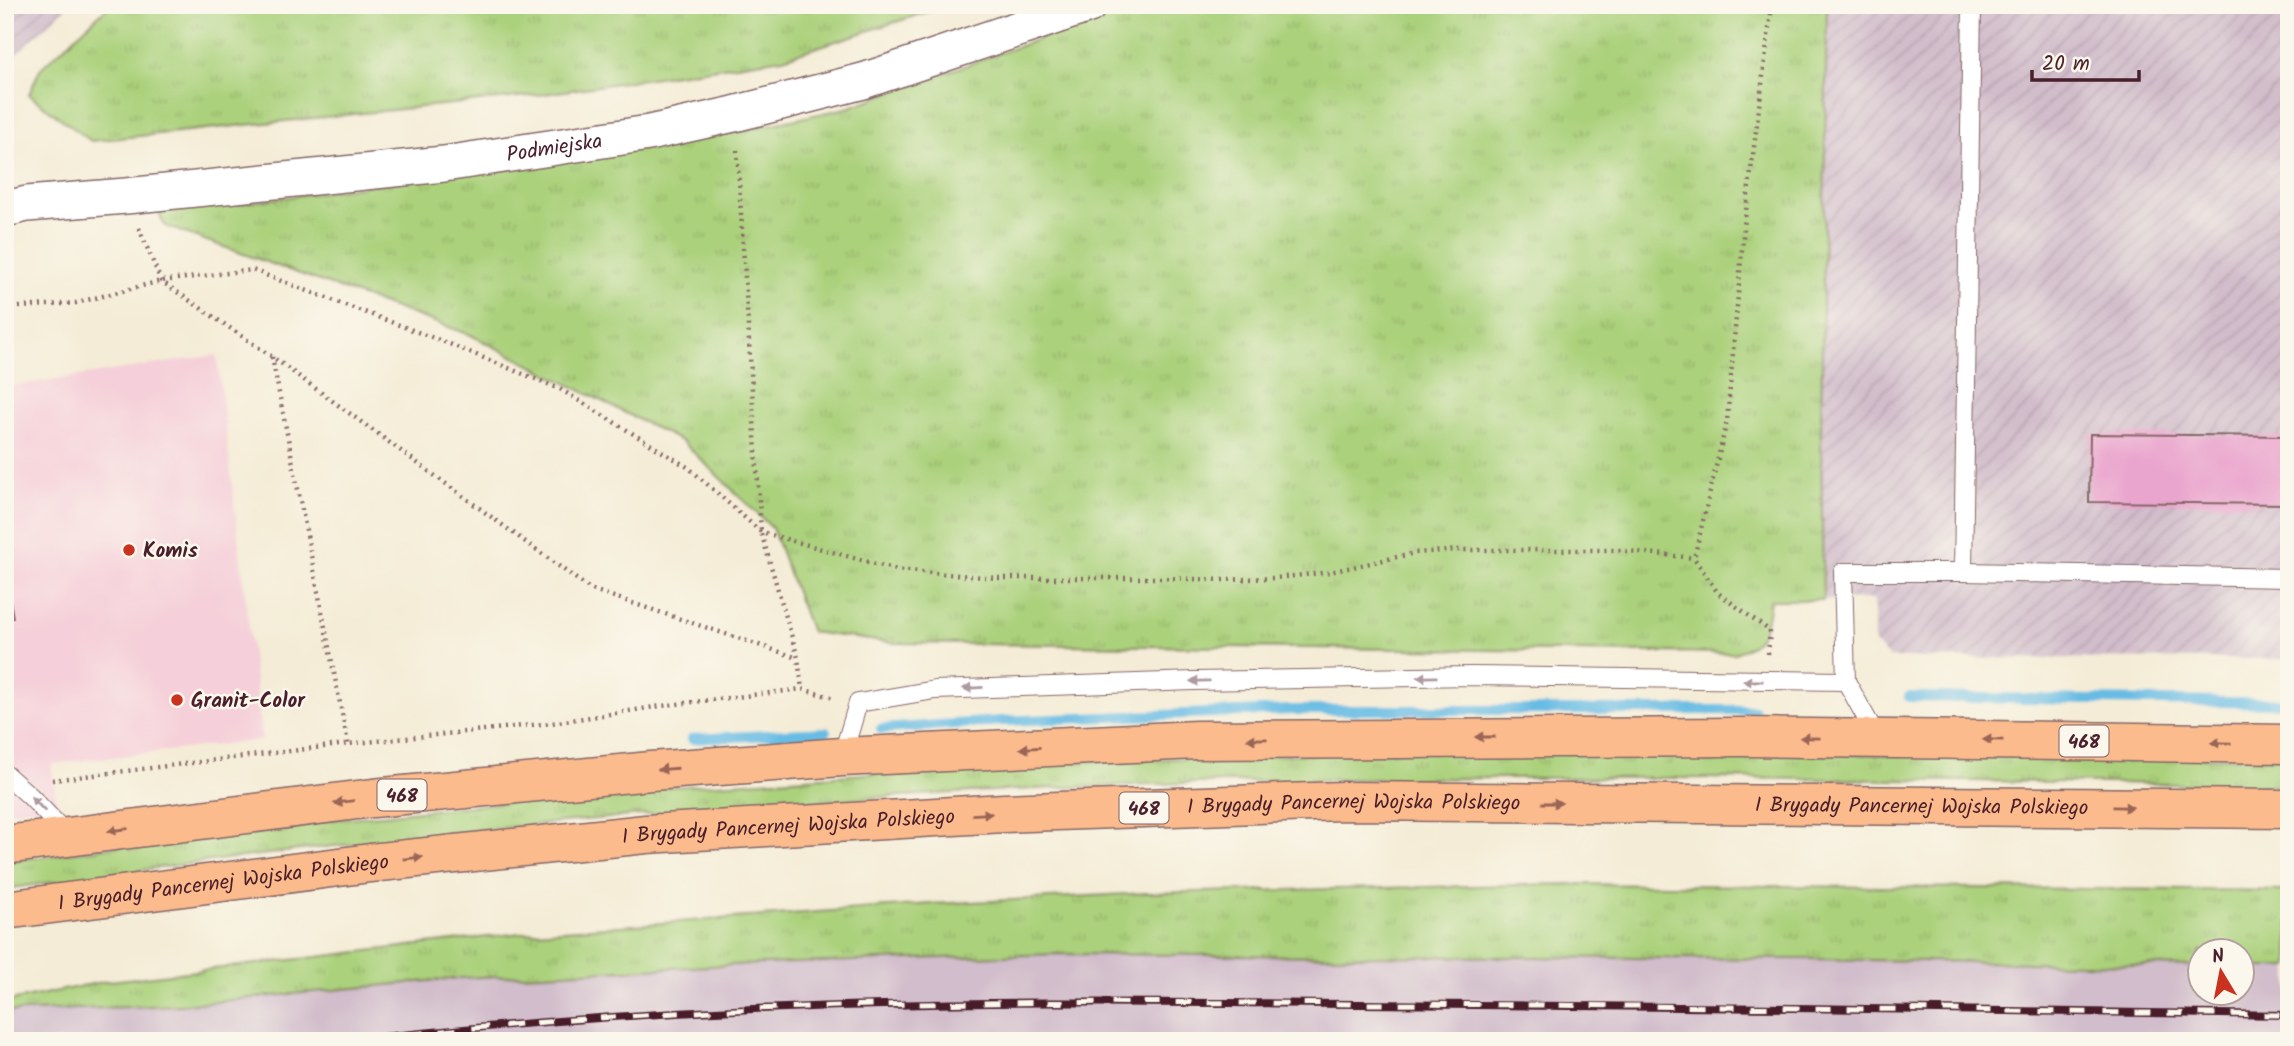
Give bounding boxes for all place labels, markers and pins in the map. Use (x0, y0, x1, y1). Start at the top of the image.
place label: Komis (143, 535, 198, 568)
marker: Komis (121, 542, 137, 558)
place label: Granit-Color (191, 685, 306, 718)
marker: Granit-Color (169, 692, 185, 708)

